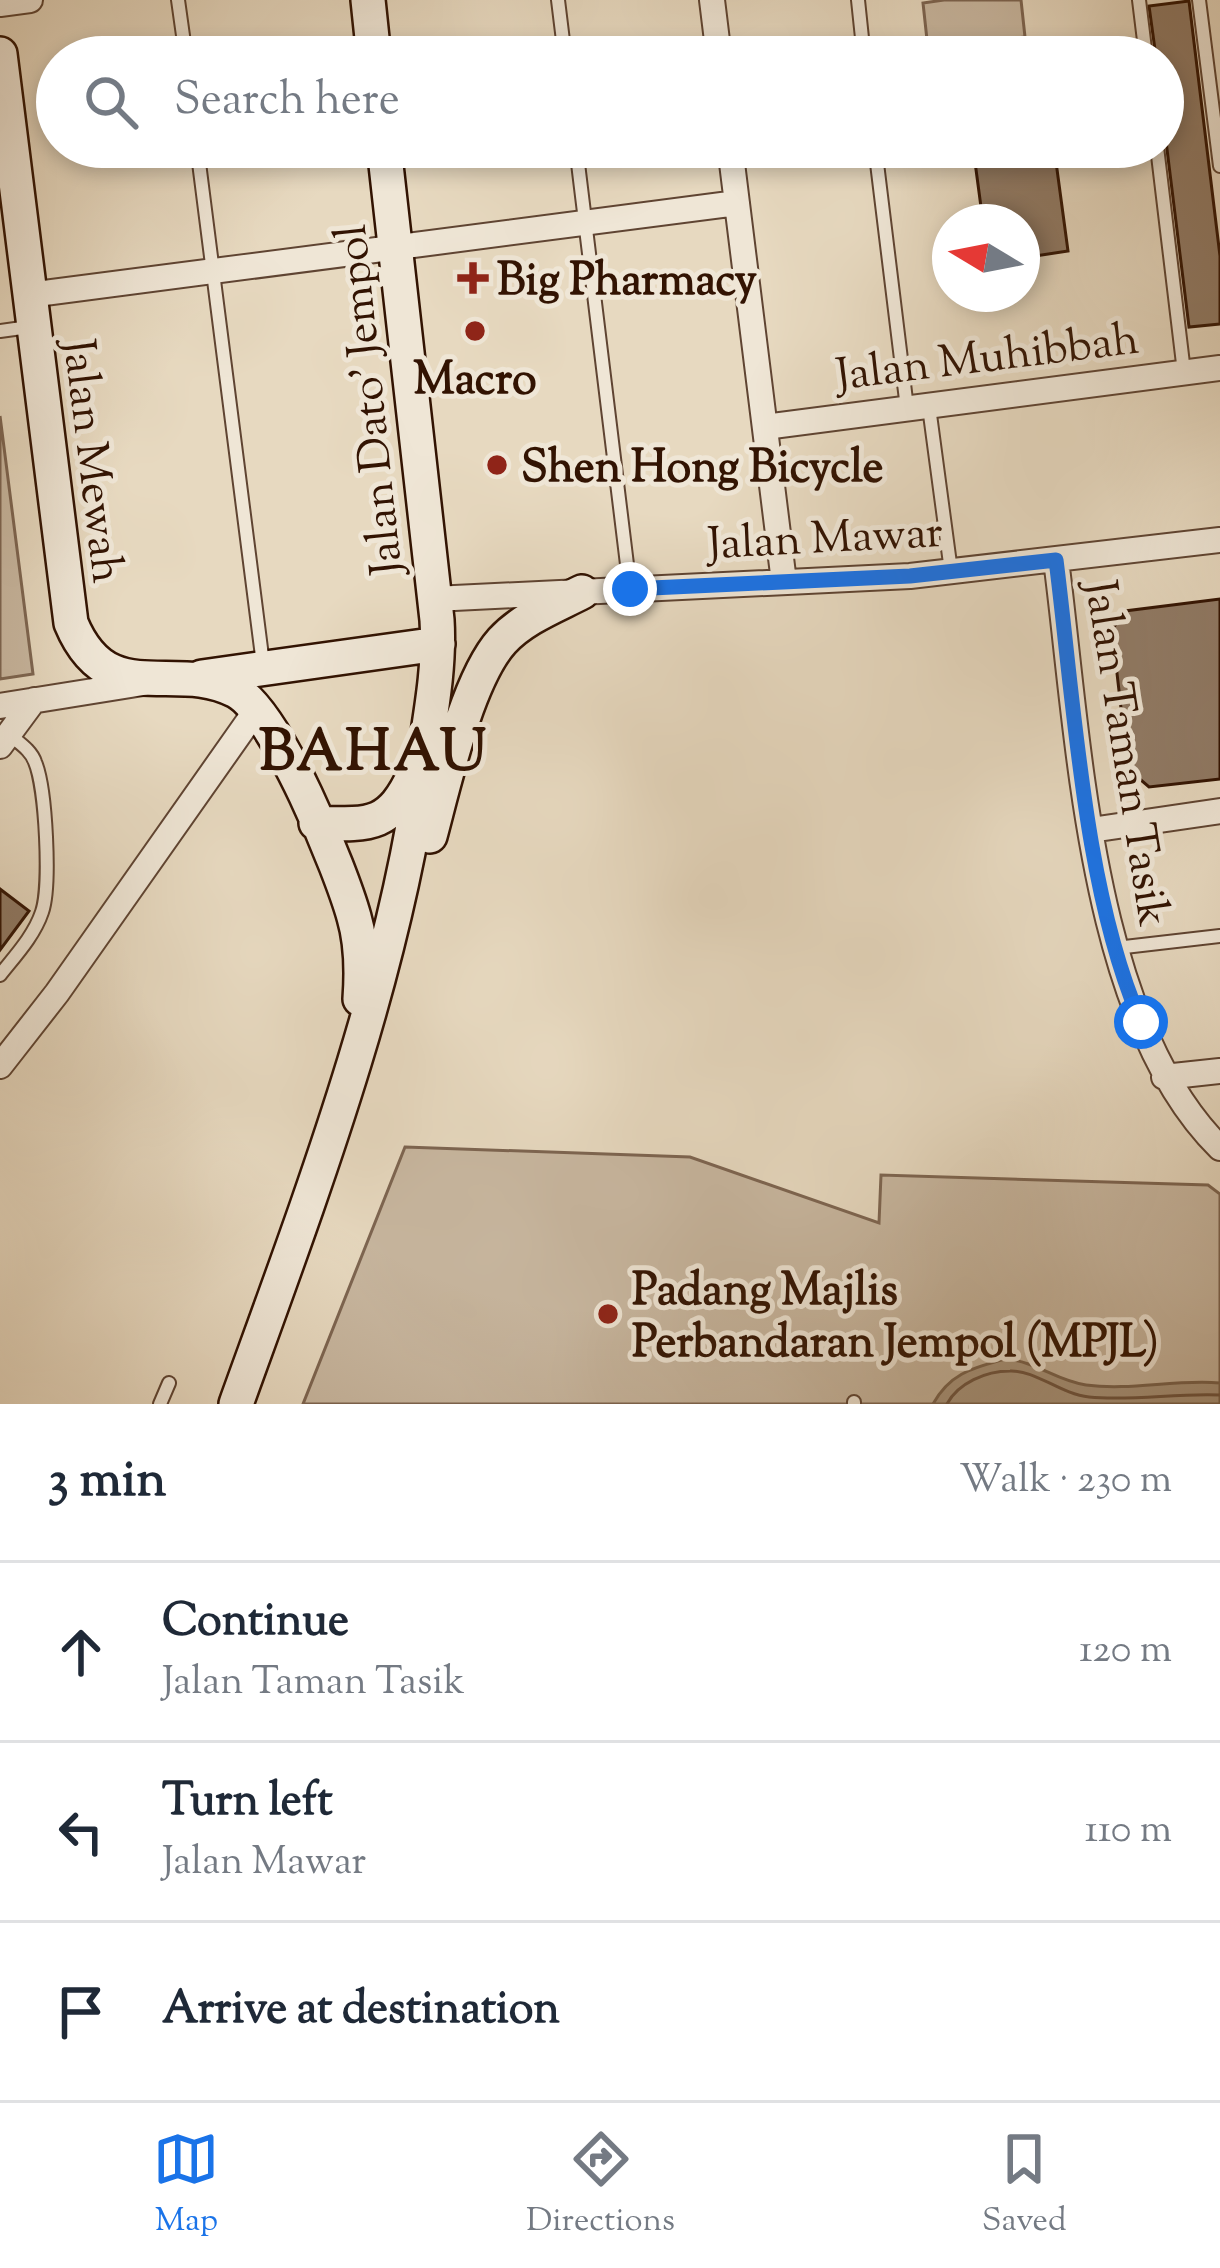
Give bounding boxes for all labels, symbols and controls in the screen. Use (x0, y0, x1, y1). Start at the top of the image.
search box (36, 36, 1184, 168)
icon: search (78, 69, 144, 135)
text: Search here (174, 70, 400, 135)
north arrow (932, 204, 1040, 312)
street label: Jalan Dato' Jempol (322, 221, 424, 581)
place label: Big Pharmacy (497, 251, 758, 316)
marker: Big Pharmacy (460, 265, 486, 291)
street label: Jalan Muhibbah (830, 310, 1143, 412)
marker: Macro (462, 318, 488, 344)
street label: Jalan Mewah (42, 333, 137, 587)
place label: Macro (413, 350, 537, 415)
place label: Shen Hong Bicycle (521, 438, 884, 503)
marker: Shen Hong Bicycle (484, 452, 510, 478)
street label: Jalan Mawar (703, 503, 945, 580)
route end (603, 562, 657, 616)
street label: Jalan Taman Tasik (1064, 573, 1183, 931)
district label: BAHAU (259, 714, 489, 796)
route start (1114, 995, 1168, 1049)
place label: Padang Majlis Perbandaran Jempol (MPJL) (632, 1261, 1159, 1378)
marker: Padang Majlis Perbandaran Jempol (MPJL) (595, 1301, 621, 1327)
text: 3 min (48, 1446, 166, 1519)
text: Walk · 230 m (959, 1454, 1172, 1510)
text: Continue (162, 1591, 349, 1656)
icon: ahead (48, 1619, 114, 1685)
text: 120 m (1079, 1624, 1172, 1680)
text: Jalan Taman Tasik (162, 1656, 465, 1712)
text: Turn left (162, 1771, 333, 1836)
icon: left (48, 1799, 114, 1865)
text: 110 m (1085, 1804, 1172, 1860)
text: Jalan Mawar (162, 1836, 366, 1892)
icon: arrive (48, 1979, 114, 2045)
text: Arrive at destination (162, 1979, 560, 2044)
tab: Map (153, 2126, 219, 2246)
tab: Directions (526, 2126, 675, 2246)
tab: Saved (982, 2126, 1067, 2246)

